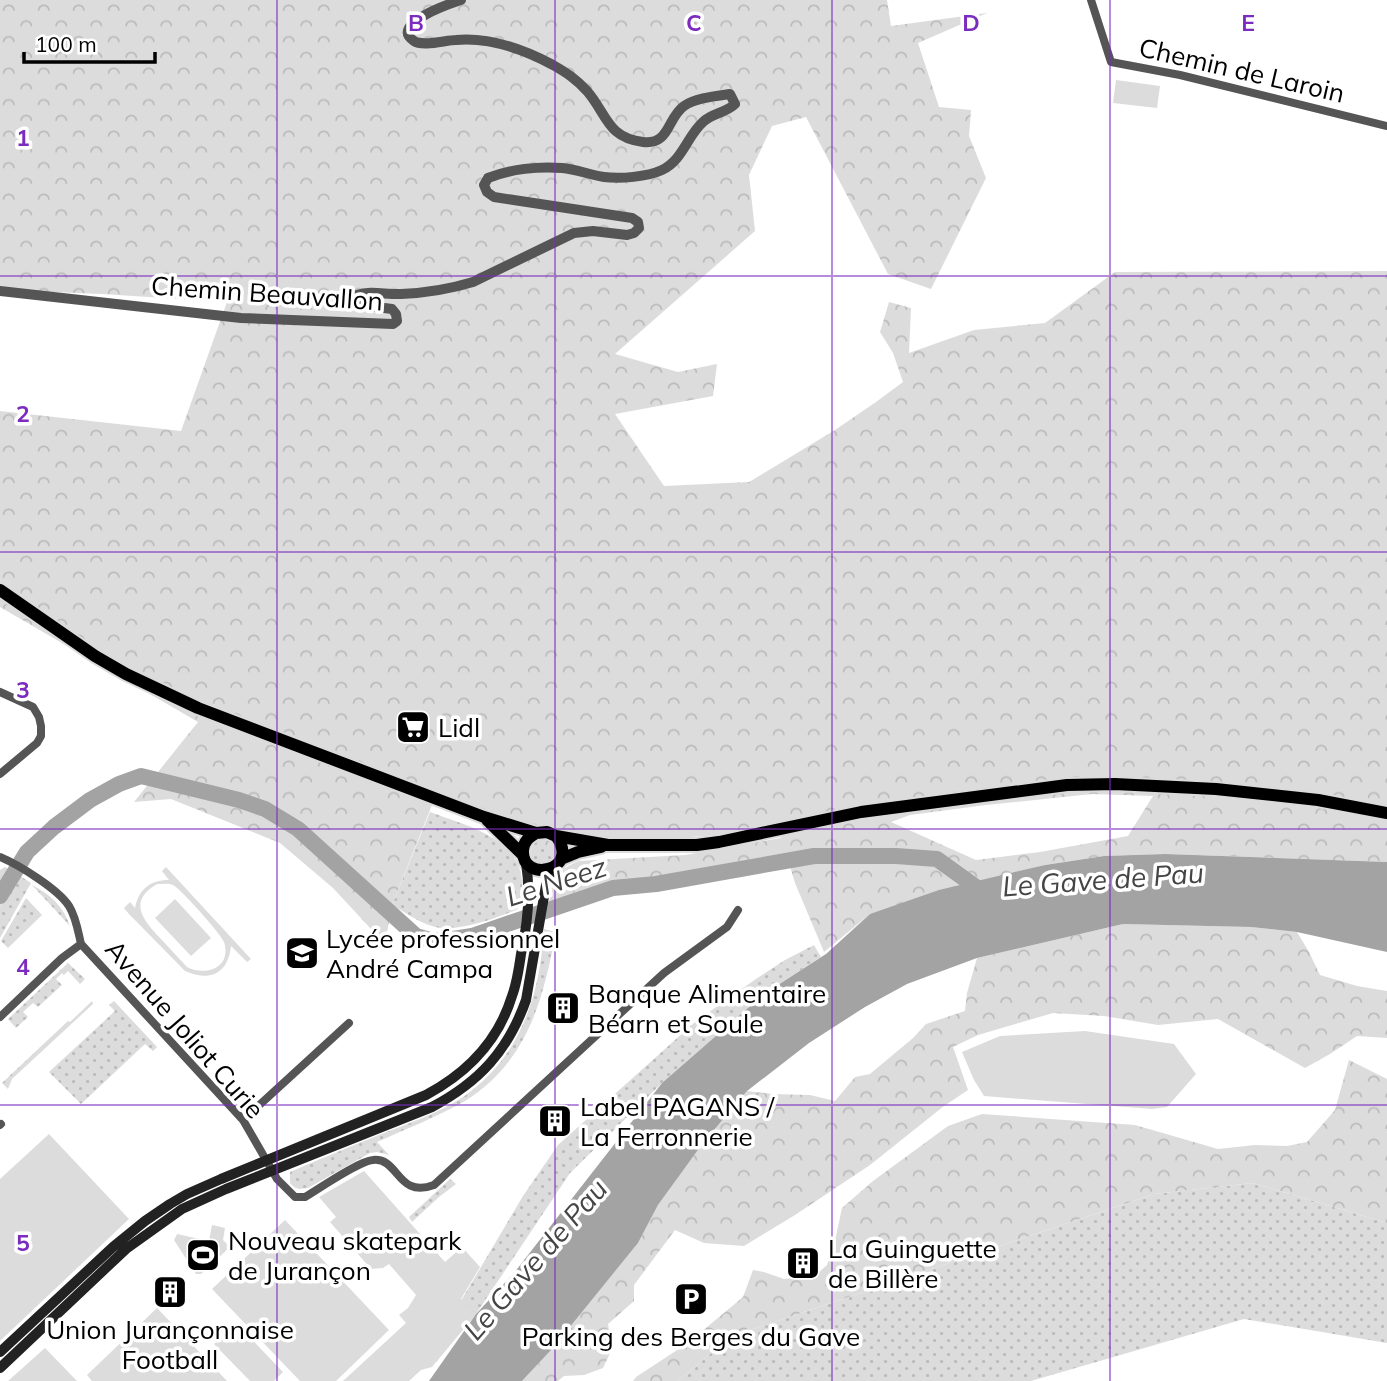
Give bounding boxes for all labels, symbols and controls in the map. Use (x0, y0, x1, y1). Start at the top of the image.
text: B (408, 8, 424, 37)
text: C (686, 8, 702, 37)
text: D (962, 8, 980, 37)
text: E (1241, 8, 1255, 37)
scale bar (24, 21, 156, 65)
street label: Chemin de Laroin (1136, 30, 1348, 110)
text: 100 m (35, 31, 97, 57)
text: 1 (16, 123, 30, 152)
street label: Chemin Beauvallon (150, 268, 384, 318)
text: 2 (16, 399, 30, 428)
text: 3 (16, 675, 30, 704)
supermarket icon: Lidl (394, 708, 432, 746)
place label: Lidl (438, 711, 480, 744)
water label: Le Neez (501, 848, 611, 914)
water label: Le Gave de Pau (1001, 855, 1205, 903)
place label: Lycée professionnel André Campa (326, 922, 560, 985)
street label: Avenue Joliot Curie (98, 933, 272, 1125)
school or university icon: Lycée professionnel André Campa (283, 934, 321, 972)
text: 4 (16, 952, 30, 981)
place label: Banque Alimentaire Béarn et Soule (588, 977, 826, 1040)
building icon: Banque Alimentaire Béarn et Soule (544, 989, 582, 1027)
place label: Label PAGANS / La Ferronnerie (580, 1090, 776, 1153)
building icon: Label PAGANS / La Ferronnerie (536, 1102, 574, 1140)
water label: Le Gave de Pau (456, 1171, 614, 1347)
place label: Nouveau skatepark de Jurançon (228, 1224, 462, 1287)
text: 5 (16, 1228, 30, 1257)
place label: La Guinguette de Billère (828, 1232, 997, 1295)
sports icon: Nouveau skatepark de Jurançon (184, 1236, 222, 1274)
building icon: La Guinguette de Billère (784, 1244, 822, 1282)
building icon: Union Jurançonnaise Football (151, 1273, 189, 1311)
parking icon: Parking des Berges du Gave (672, 1280, 710, 1318)
place label: Union Jurançonnaise Football (46, 1313, 294, 1376)
place label: Parking des Berges du Gave (522, 1320, 860, 1353)

